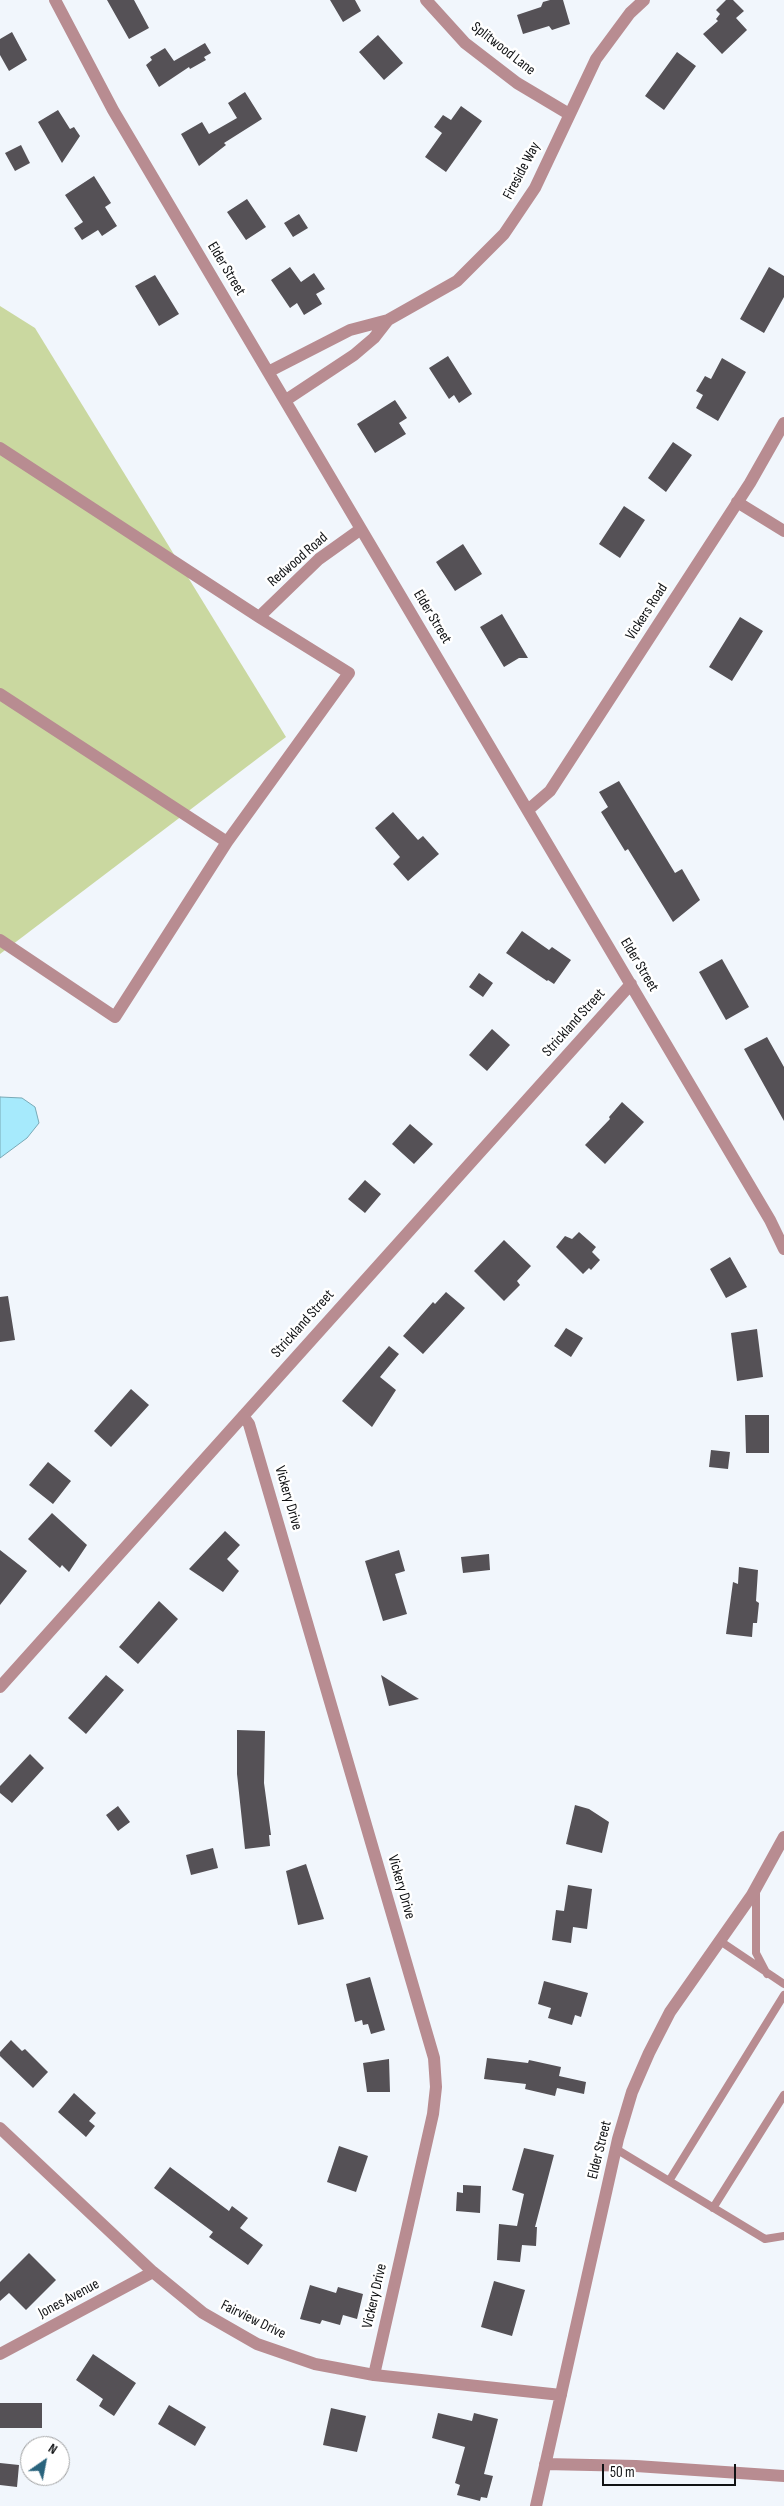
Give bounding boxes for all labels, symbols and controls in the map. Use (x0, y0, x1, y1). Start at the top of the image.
street label: Splitwood Lane (467, 18, 539, 80)
street label: Fireside Way (499, 139, 545, 203)
street label: Elder Street (203, 239, 249, 299)
street label: Redwood Road (264, 529, 332, 591)
street label: Vickers Road (622, 580, 672, 644)
street label: Elder Street (409, 587, 455, 647)
street label: Elder Street (616, 935, 662, 995)
street label: Strickland Street (539, 985, 609, 1061)
street label: Strickland Street (268, 1286, 338, 1362)
street label: Vickery Drive (270, 1464, 306, 1532)
street label: Vickery Drive (383, 1853, 419, 1921)
street label: Elder Street (584, 2119, 616, 2181)
street label: Vickery Drive (359, 2262, 391, 2330)
street label: Jones Avenue (36, 2276, 102, 2322)
street label: Fairview Drive (218, 2297, 288, 2343)
north arrow (20, 2436, 70, 2486)
text: N (45, 2440, 61, 2458)
scale bar (604, 2454, 738, 2486)
text: 50 m (610, 2463, 635, 2482)

